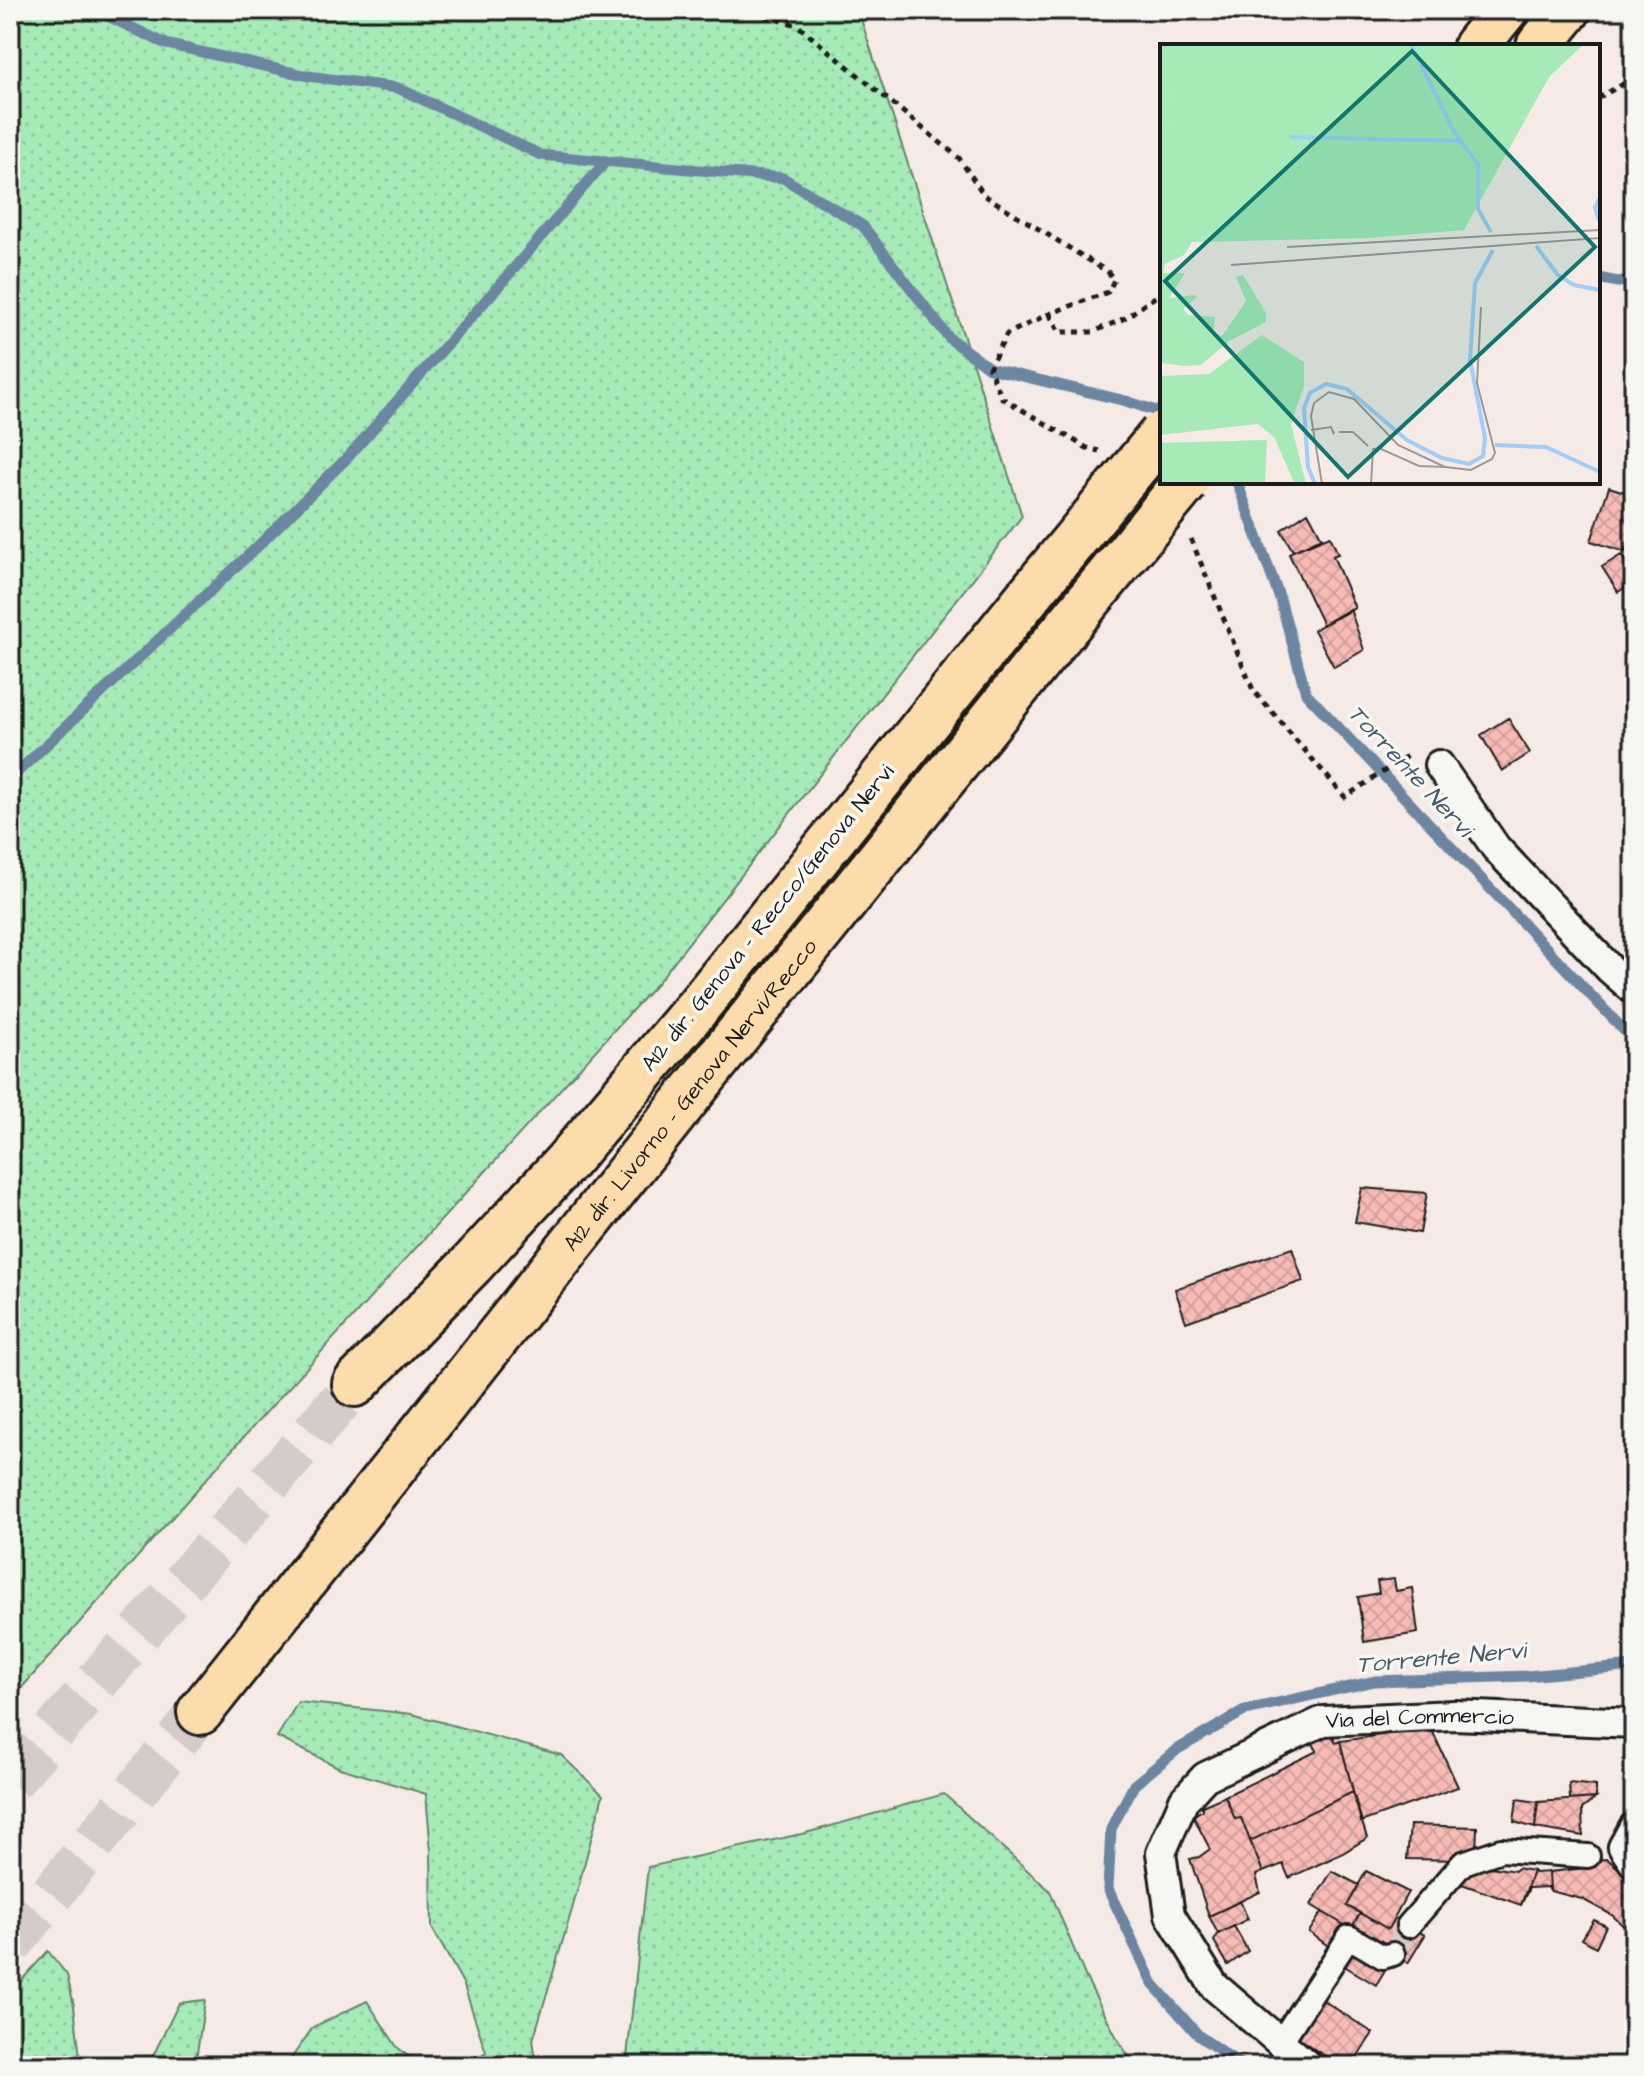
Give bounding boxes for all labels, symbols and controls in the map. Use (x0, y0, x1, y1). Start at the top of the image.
inset map (1160, 44, 1600, 484)
water label: Torrente Nervi (1340, 697, 1483, 847)
street label: A12 dir. Genova - Recco/Genova Nervi (634, 758, 902, 1078)
street label: A12 dir. Livorno - Genova Nervi/Recco (556, 932, 825, 1258)
water label: Torrente Nervi (1355, 1633, 1530, 1682)
street label: Via del Commercio (1325, 1699, 1515, 1736)

